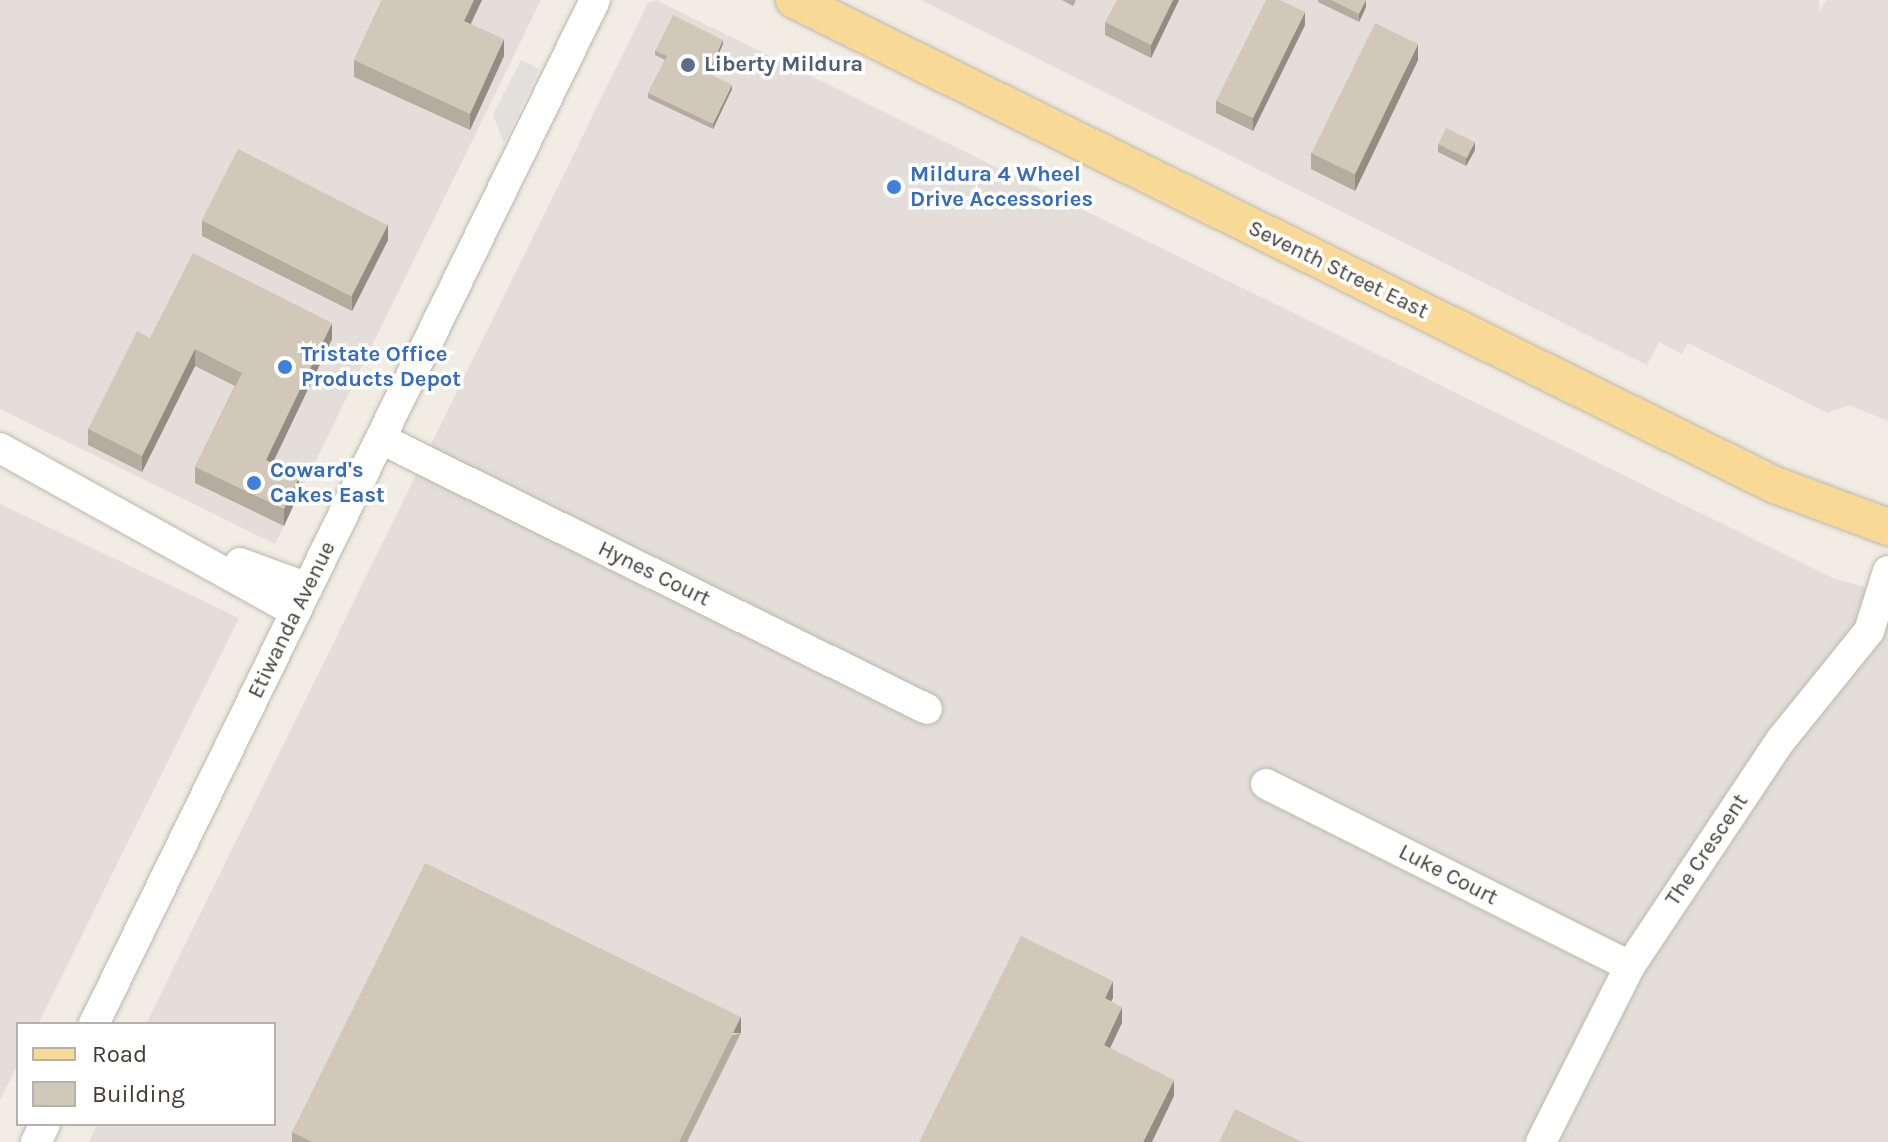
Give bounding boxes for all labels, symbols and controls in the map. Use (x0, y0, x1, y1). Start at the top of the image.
place label: Liberty Mildura (704, 52, 863, 78)
marker: Liberty Mildura (679, 56, 697, 74)
place label: Mildura 4 Wheel Drive Accessories (910, 161, 1093, 212)
marker: Mildura 4 Wheel Drive Accessories (885, 178, 903, 196)
street label: Seventh Street East (1244, 215, 1432, 325)
place label: Tristate Office Products Depot (301, 341, 461, 392)
marker: Tristate Office Products Depot (276, 358, 294, 376)
place label: Coward's Cakes East (270, 457, 385, 508)
marker: Coward's Cakes East (245, 474, 263, 492)
street label: Hynes Court (594, 536, 714, 612)
street label: Etiwanda Avenue (243, 537, 341, 703)
street label: The Crescent (1660, 789, 1754, 911)
street label: Luke Court (1394, 839, 1502, 911)
legend (16, 1022, 276, 1126)
text: Road (92, 1040, 147, 1068)
text: Building (92, 1080, 185, 1108)

